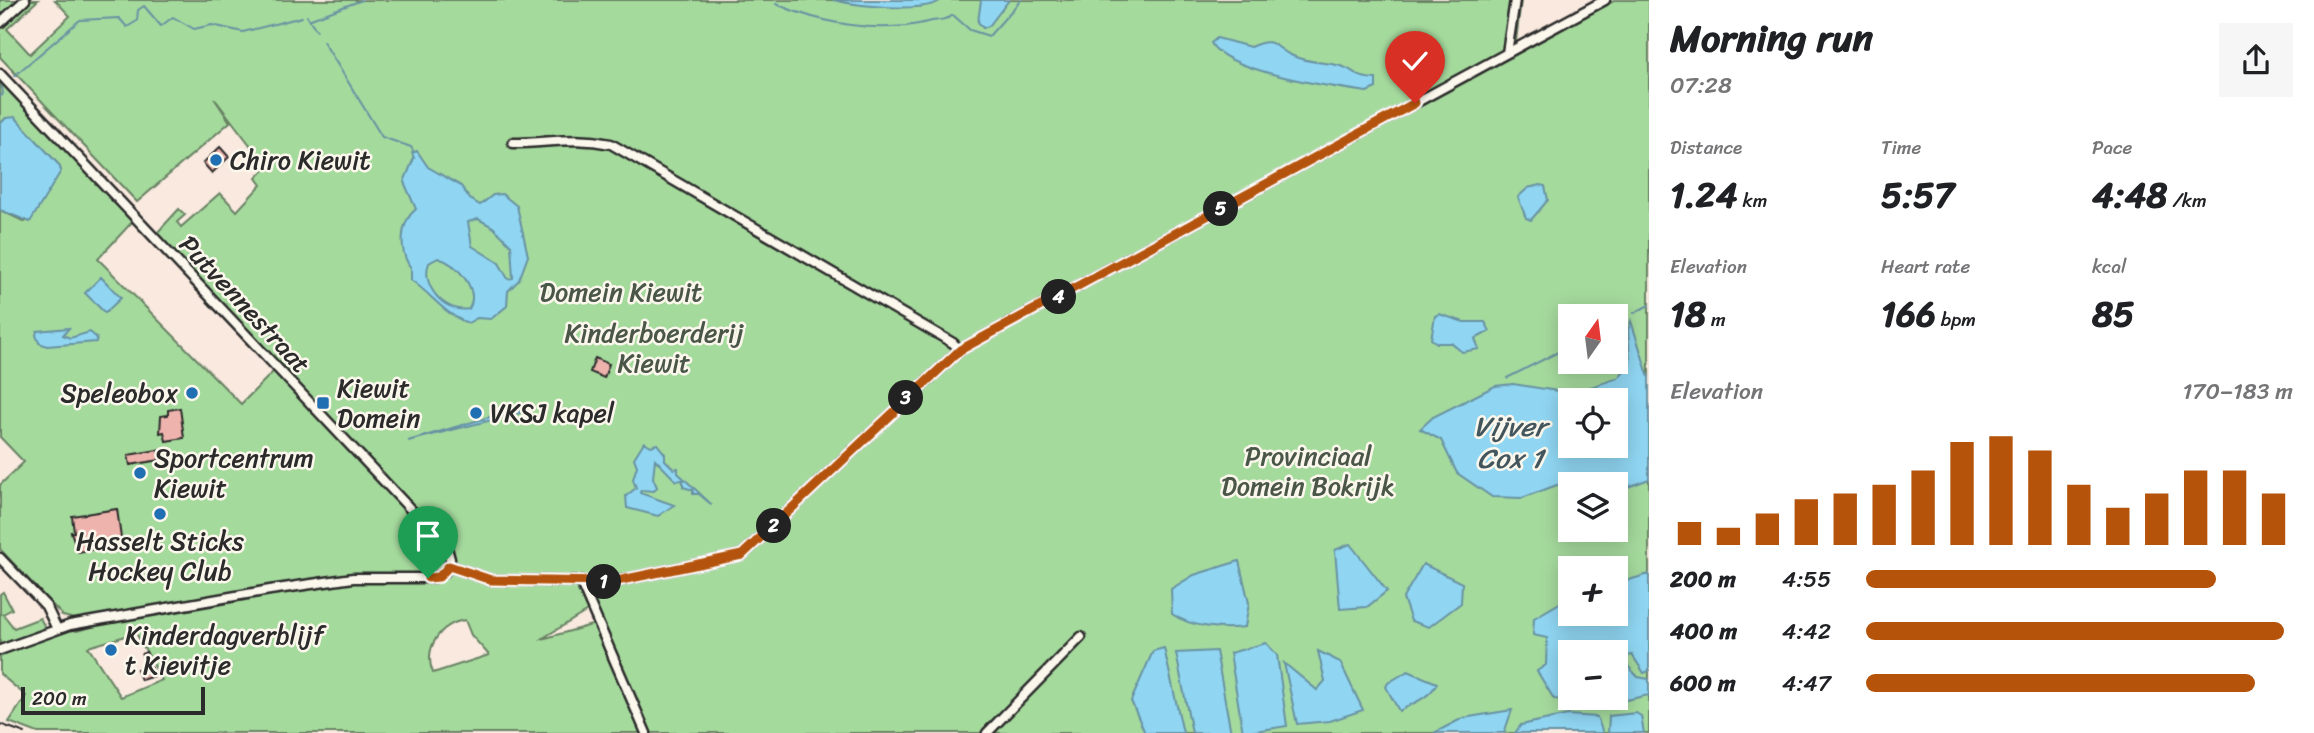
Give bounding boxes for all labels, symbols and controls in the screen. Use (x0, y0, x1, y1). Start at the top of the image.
text: Morning run (1670, 5, 1873, 72)
button: share (2219, 23, 2293, 97)
pin (1385, 31, 1445, 103)
icon: check (1396, 42, 1434, 80)
text: 07:28 (1670, 65, 1732, 106)
text: Distance (1670, 131, 1742, 164)
text: Time (1881, 131, 1921, 164)
text: Pace (2092, 131, 2132, 164)
place label: Chiro Kiewit (230, 137, 371, 183)
marker: Chiro Kiewit (208, 152, 224, 168)
text: 1.24 (1670, 164, 1738, 226)
text: 5:57 (1881, 164, 1954, 226)
text: 4:48 (2092, 164, 2167, 226)
text: km (1738, 184, 1767, 217)
text: /km (2167, 184, 2206, 217)
pin: 5 (1204, 192, 1238, 227)
text: 5 (1215, 192, 1226, 225)
street label: Putvennestraat (168, 223, 322, 385)
text: Elevation (1670, 250, 1747, 283)
text: Heart rate (1881, 250, 1970, 283)
text: kcal (2092, 250, 2127, 283)
park label: Domein Kiewit (540, 269, 702, 315)
pin: 4 (1042, 280, 1076, 314)
text: 4 (1053, 280, 1064, 313)
text: 18 (1670, 283, 1706, 345)
text: 166 (1881, 283, 1936, 345)
text: 85 (2092, 283, 2135, 345)
text: m (1706, 303, 1726, 336)
text: bpm (1936, 303, 1976, 336)
north arrow (1558, 304, 1628, 374)
map controls (1558, 304, 1628, 710)
park label: Kinderboerderij Kiewit (564, 310, 744, 386)
place label: Kiewit Domein (337, 365, 420, 441)
place label: Speleobox (61, 370, 179, 416)
text: Elevation (1670, 371, 1763, 412)
text: 170–183 m (2182, 371, 2293, 412)
pin: 3 (888, 380, 923, 416)
text: 3 (900, 381, 911, 414)
marker: Speleobox (184, 385, 200, 401)
button: locate (1558, 388, 1628, 458)
place label: VKSJ kapel (490, 390, 615, 436)
marker: Kiewit Domein (315, 395, 331, 411)
water label: Vijver Cox 1 (1474, 402, 1551, 483)
marker: VKSJ kapel (468, 405, 484, 421)
park label: Provinciaal Domein Bokrijk (1221, 433, 1395, 509)
place label: Sportcentrum Kiewit (154, 435, 314, 511)
marker: Sportcentrum Kiewit (132, 465, 148, 481)
button: layers (1558, 472, 1628, 542)
marker: Hasselt Sticks Hockey Club (152, 506, 168, 522)
pin (398, 506, 458, 578)
pin: 2 (756, 508, 792, 544)
text: 2 (768, 509, 779, 542)
icon: arrive (409, 517, 447, 555)
place label: Hasselt Sticks Hockey Club (76, 518, 244, 594)
button: + (1558, 556, 1628, 626)
text: 200 m (1670, 559, 1736, 600)
text: 4:55 (1782, 559, 1831, 600)
pin: 1 (586, 564, 622, 600)
text: 1 (599, 565, 608, 598)
text: 400 m (1670, 611, 1737, 652)
text: 4:42 (1782, 611, 1831, 652)
place label: Kinderdagverblijf t Kievitje (125, 612, 327, 688)
button: − (1558, 640, 1628, 710)
marker: Kinderdagverblijf t Kievitje (103, 642, 119, 658)
text: 600 m (1670, 663, 1736, 704)
text: 4:47 (1782, 663, 1831, 704)
text: 200 m (32, 682, 87, 715)
scale bar (21, 684, 205, 716)

